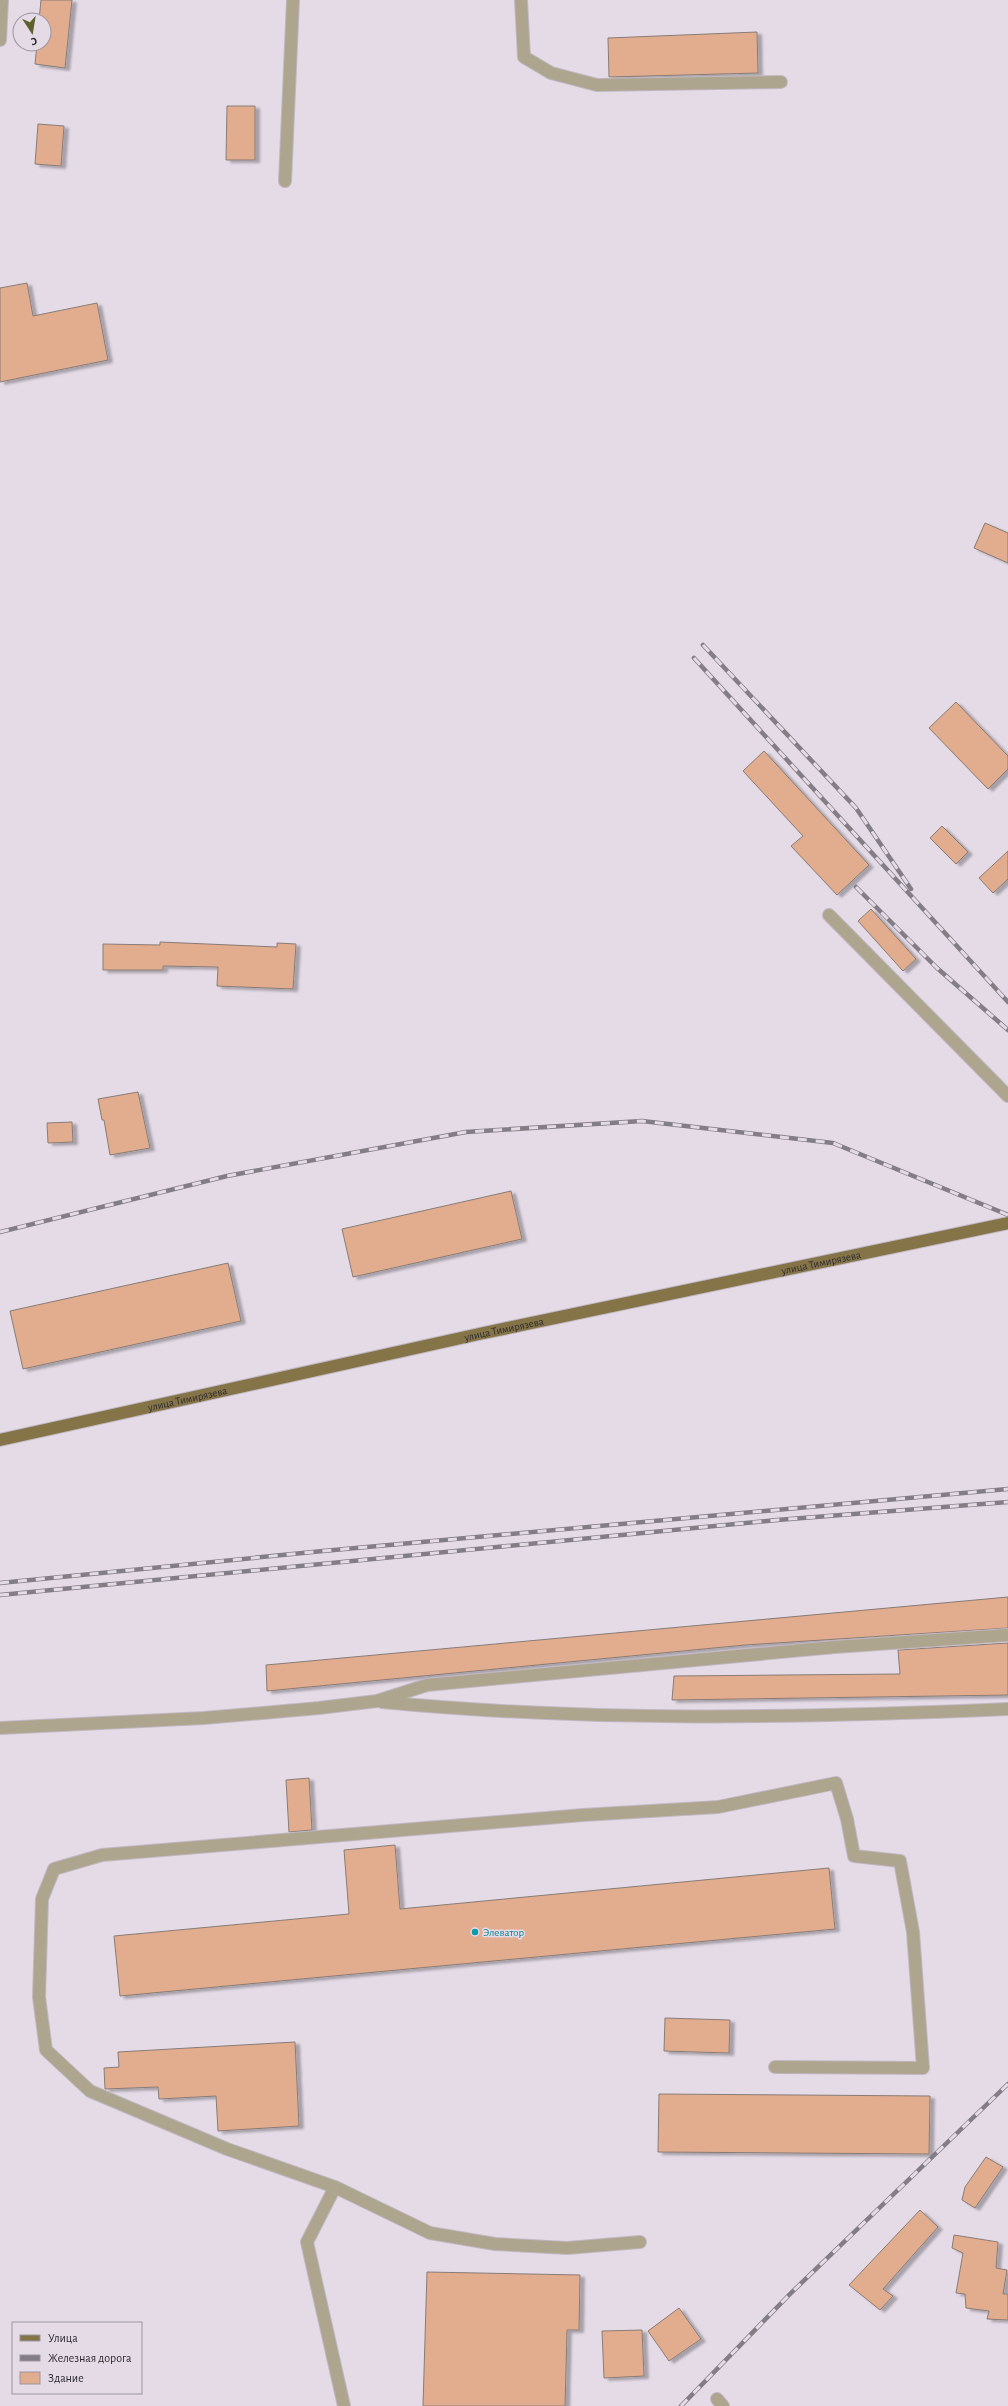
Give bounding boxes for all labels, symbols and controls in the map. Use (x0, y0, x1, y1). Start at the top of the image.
north arrow (12, 12, 52, 52)
text: С (30, 35, 38, 47)
street label: улица Тимирязева (779, 1249, 862, 1277)
street label: улица Тимирязева (462, 1316, 545, 1343)
street label: улица Тимирязева (146, 1385, 228, 1413)
marker: Элеватор (470, 1927, 480, 1937)
place label: Элеватор (483, 1927, 525, 1938)
legend (12, 2322, 142, 2394)
text: Улица (48, 2332, 78, 2344)
text: Железная дорога (48, 2352, 132, 2364)
text: Здание (48, 2372, 84, 2384)

